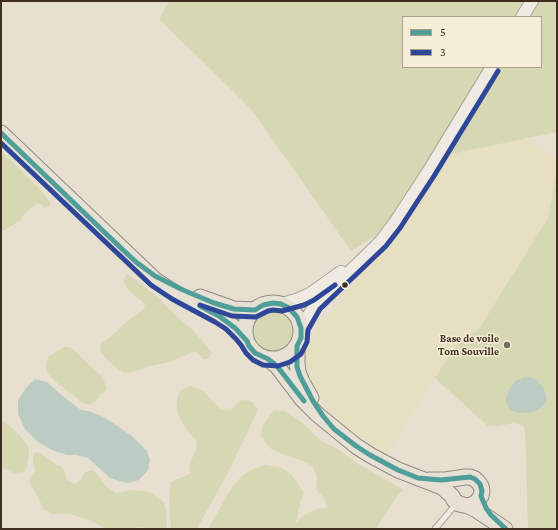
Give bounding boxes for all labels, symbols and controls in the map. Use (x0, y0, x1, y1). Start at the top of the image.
legend (402, 16, 542, 68)
text: 5 (440, 25, 446, 39)
text: 3 (440, 45, 446, 59)
unlabelled marker (340, 280, 350, 290)
place label: Base de voile Tom Souville (438, 332, 499, 358)
marker: Base de voile Tom Souville (502, 340, 512, 350)

